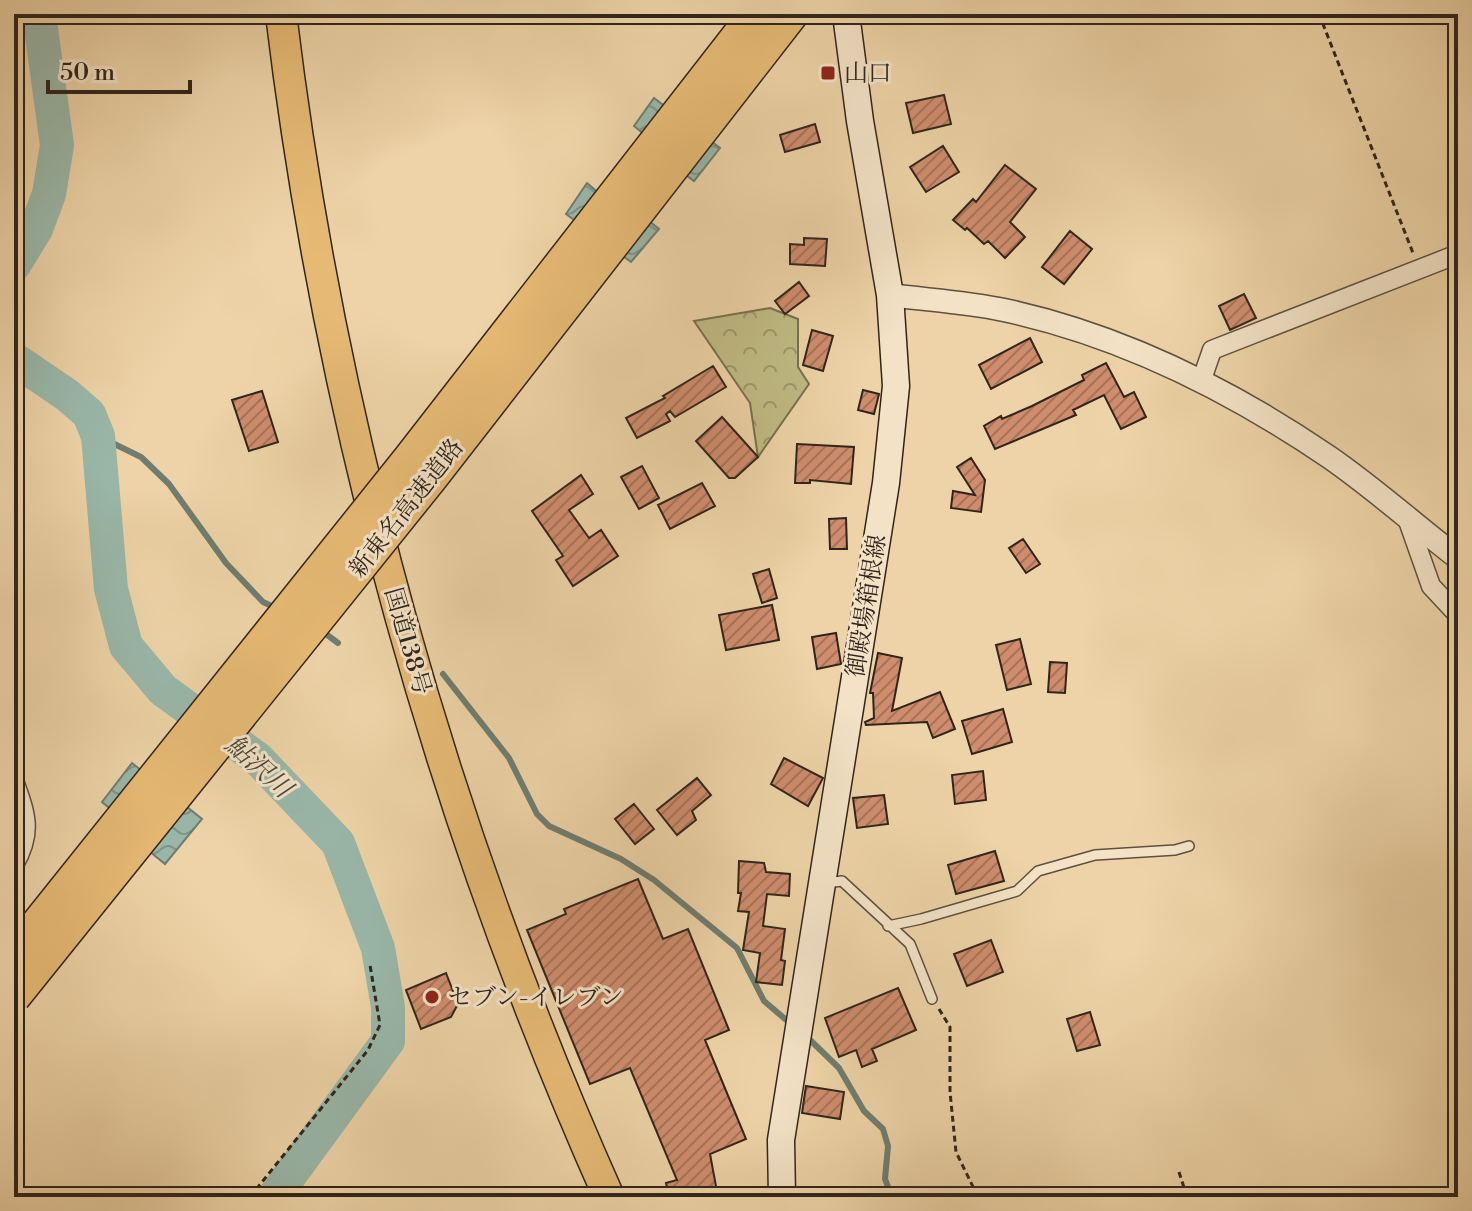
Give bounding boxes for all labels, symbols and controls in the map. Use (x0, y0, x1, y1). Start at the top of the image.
scale bar (48, 44, 190, 94)
text: 50 m (60, 58, 115, 88)
place label: 山口 (844, 59, 892, 89)
marker: 山口 (819, 64, 837, 82)
street label: 新東名高速道路 (343, 433, 470, 584)
street label: 御殿場箱根線 (841, 533, 893, 680)
street label: 国道138号 (377, 584, 437, 698)
water label: 鮎沢川 (219, 729, 300, 807)
place label: セブン-イレブン (448, 983, 624, 1013)
marker: セブン-イレブン (423, 988, 441, 1006)

